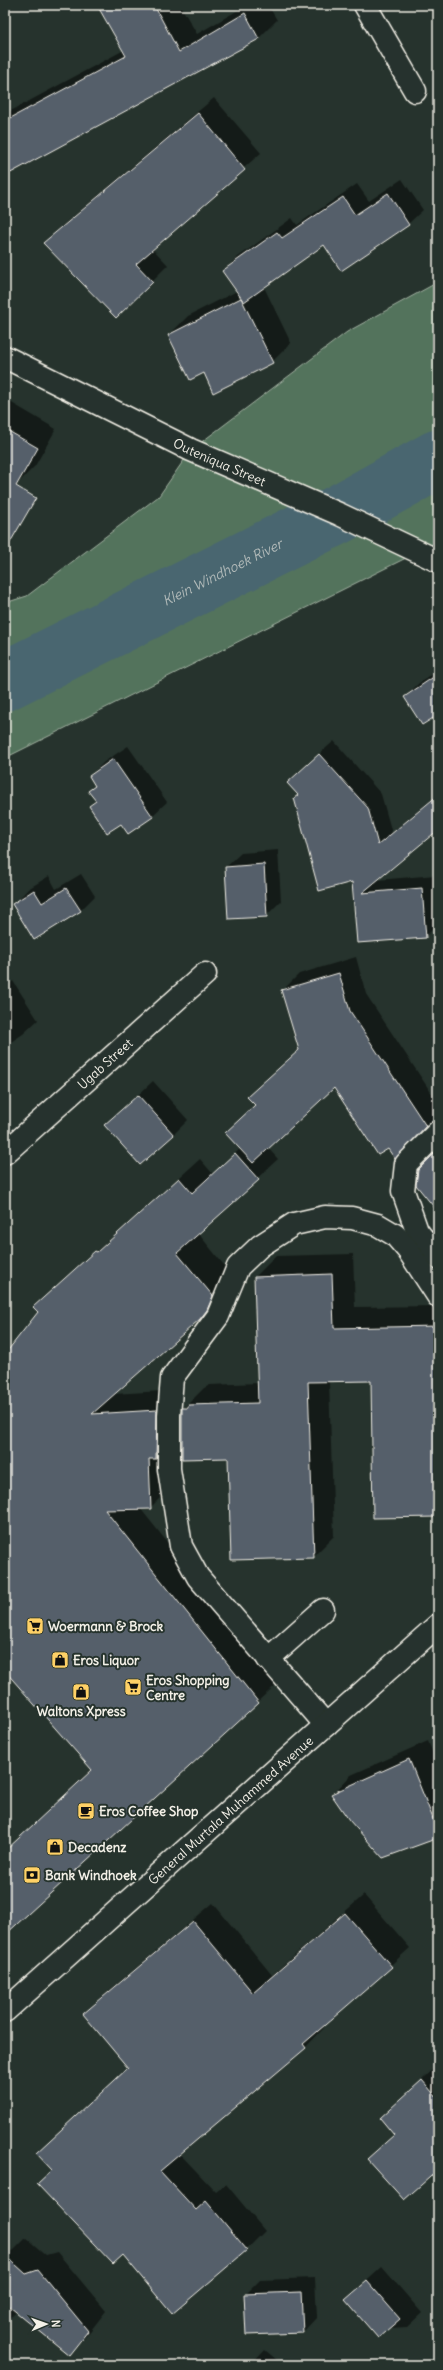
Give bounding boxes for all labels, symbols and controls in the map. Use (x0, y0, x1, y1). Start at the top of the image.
street label: Outeniqua Street (171, 434, 269, 490)
water label: Klein Windhoek River (159, 534, 288, 610)
street label: Ugab Street (74, 1034, 136, 1093)
supermarket icon: Woermann & Brock (25, 1616, 45, 1636)
place label: Woermann & Brock (48, 1618, 164, 1635)
shop icon: Eros Liquor (50, 1650, 70, 1670)
place label: Eros Liquor (73, 1652, 140, 1669)
place label: Eros Shopping Centre (146, 1672, 230, 1704)
supermarket icon: Eros Shopping Centre (123, 1677, 143, 1697)
shop icon: Waltons Xpress (71, 1682, 91, 1702)
place label: Waltons Xpress (36, 1703, 126, 1720)
street label: General Murtala Muhammed Avenue (144, 1732, 317, 1888)
cafe icon: Eros Coffee Shop (76, 1801, 96, 1821)
place label: Eros Coffee Shop (99, 1803, 199, 1820)
shop icon: Decadenz (45, 1837, 65, 1857)
place label: Decadenz (68, 1839, 127, 1856)
bank icon: Bank Windhoek (22, 1865, 42, 1885)
place label: Bank Windhoek (45, 1867, 137, 1884)
north arrow (26, 2304, 66, 2344)
text: N (49, 2320, 63, 2328)

